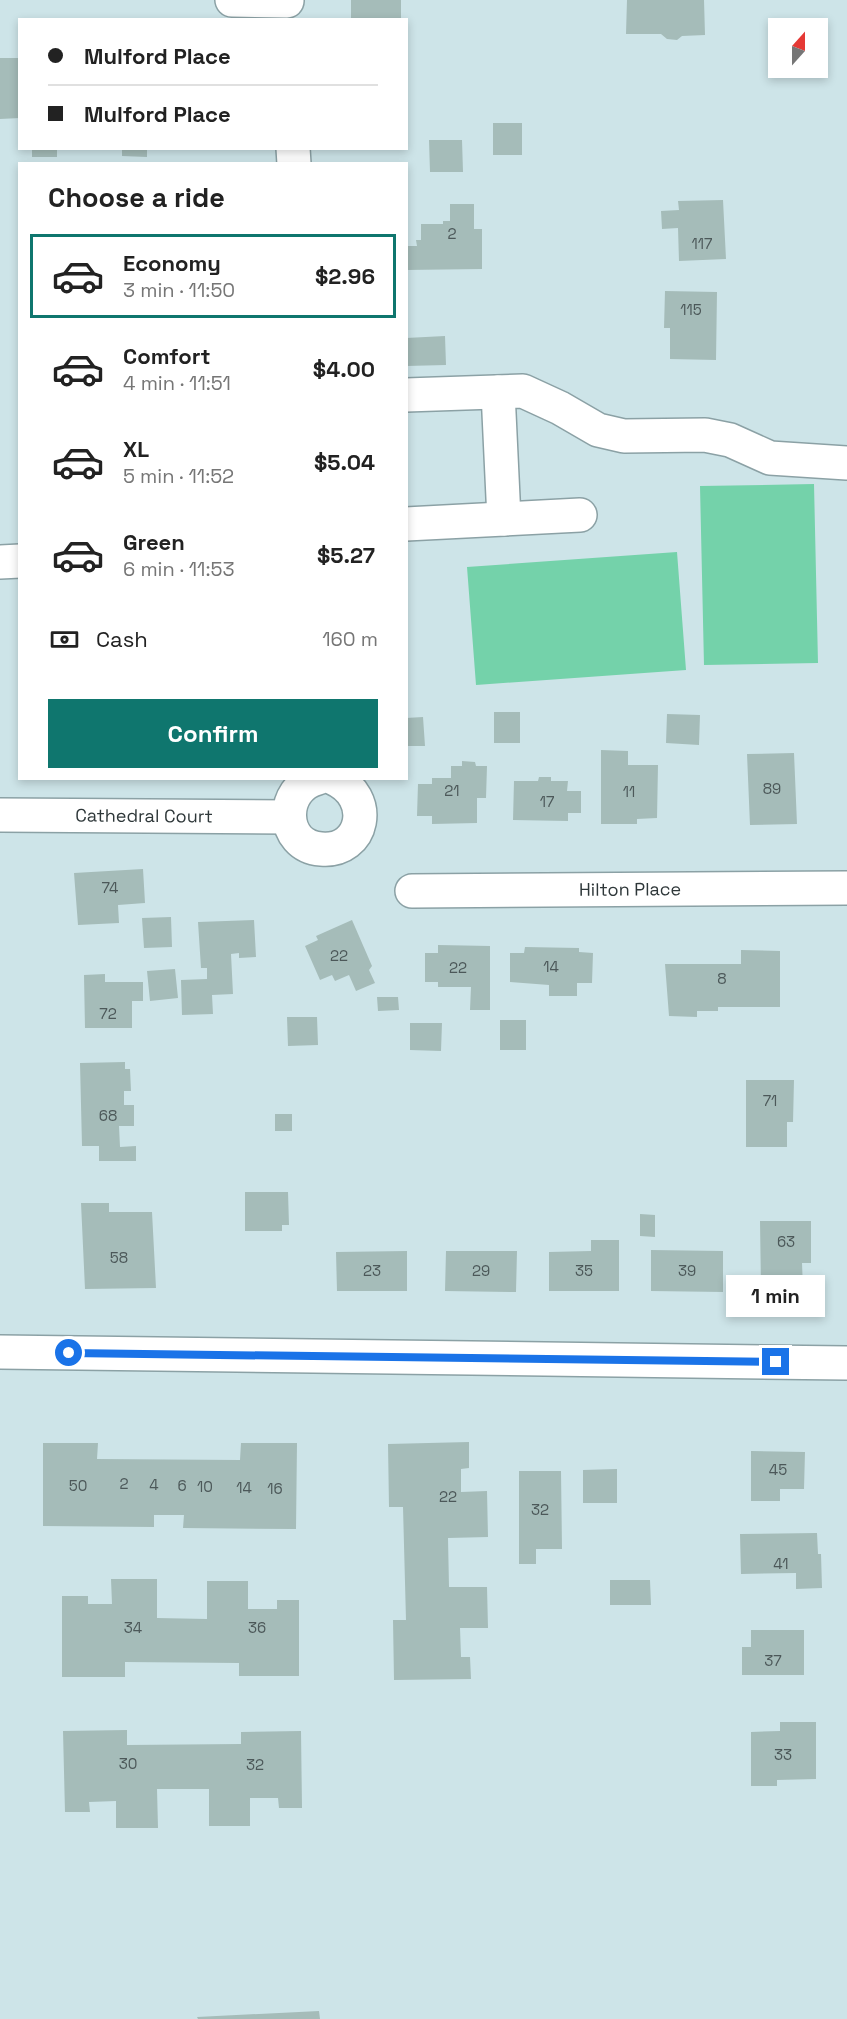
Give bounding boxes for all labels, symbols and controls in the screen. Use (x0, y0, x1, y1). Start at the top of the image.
north arrow (768, 18, 828, 78)
map controls (768, 18, 828, 78)
text: Mulford Place (84, 42, 231, 70)
text: Mulford Place (84, 100, 231, 128)
text: Choose a ride (48, 180, 225, 215)
house number: 2 (447, 224, 457, 243)
house number: 117 (691, 234, 713, 253)
icon: car (51, 249, 105, 303)
text: Economy (123, 249, 221, 277)
text: $2.96 (315, 262, 375, 290)
text: 3 min · 11:50 (123, 277, 235, 303)
house number: 115 (680, 300, 702, 319)
icon: car (51, 342, 105, 396)
text: Comfort (123, 342, 211, 370)
text: $4.00 (313, 355, 375, 383)
text: 4 min · 11:51 (123, 370, 231, 396)
icon: car (51, 435, 105, 489)
text: XL (123, 435, 149, 463)
text: $5.04 (314, 448, 375, 476)
text: 5 min · 11:52 (123, 463, 234, 489)
icon: car (51, 528, 105, 582)
text: Green (123, 528, 185, 556)
text: $5.27 (317, 541, 375, 569)
text: 6 min · 11:53 (123, 556, 235, 582)
icon: cash (48, 623, 81, 656)
text: Cash (96, 625, 148, 653)
text: 160 m (322, 626, 378, 652)
button: Confirm (48, 699, 378, 768)
house number: 89 (763, 779, 781, 798)
house number: 21 (444, 781, 460, 800)
house number: 11 (623, 782, 635, 801)
house number: 17 (540, 792, 554, 811)
street label: Cathedral Court (75, 804, 213, 827)
street label: Hilton Place (579, 877, 681, 901)
house number: 74 (102, 878, 118, 897)
house number: 22 (330, 946, 348, 965)
house number: 14 (543, 957, 559, 976)
house number: 22 (449, 958, 467, 977)
house number: 8 (717, 969, 727, 988)
house number: 72 (99, 1004, 117, 1023)
house number: 71 (763, 1091, 777, 1110)
house number: 68 (99, 1106, 117, 1125)
house number: 63 (777, 1232, 795, 1251)
house number: 58 (110, 1248, 128, 1267)
house number: 23 (363, 1261, 381, 1280)
house number: 29 (472, 1261, 490, 1280)
house number: 35 (575, 1261, 593, 1280)
house number: 39 (678, 1261, 696, 1280)
callout: 1 min (726, 1275, 826, 1317)
text: 1 min (751, 1283, 800, 1309)
route start (55, 1339, 82, 1366)
route end (762, 1348, 789, 1375)
house number: 45 (769, 1460, 787, 1479)
house number: 2 (119, 1474, 129, 1493)
house number: 4 (149, 1475, 159, 1494)
house number: 50 (69, 1476, 87, 1495)
house number: 6 (177, 1476, 187, 1495)
house number: 10 (197, 1477, 213, 1496)
house number: 14 (236, 1478, 252, 1497)
house number: 16 (267, 1479, 283, 1498)
house number: 22 (439, 1487, 457, 1506)
house number: 32 (531, 1500, 549, 1519)
house number: 41 (773, 1554, 789, 1573)
house number: 34 (124, 1618, 142, 1637)
house number: 36 (248, 1618, 266, 1637)
house number: 37 (764, 1651, 782, 1670)
house number: 33 (774, 1745, 792, 1764)
house number: 30 (119, 1754, 137, 1773)
house number: 32 (246, 1755, 264, 1774)

